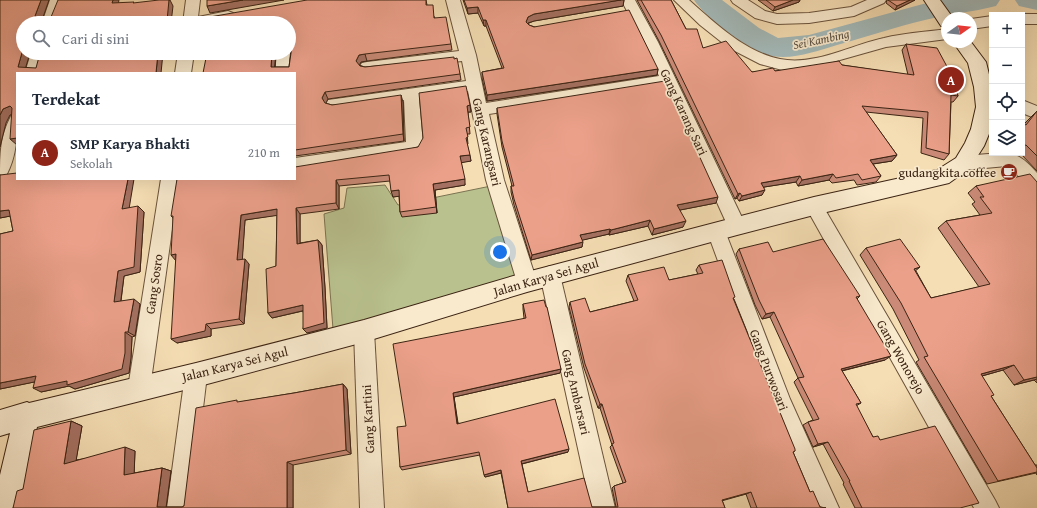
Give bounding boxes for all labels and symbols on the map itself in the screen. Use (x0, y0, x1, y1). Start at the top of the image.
north arrow (941, 12, 977, 48)
water label: Sei Kambing (791, 25, 851, 53)
street label: Gang Karang Sari (656, 65, 713, 159)
pin: A (938, 65, 964, 95)
street label: Gang Karangsari (468, 96, 506, 188)
cafe icon: gudangkita.coffee (999, 162, 1019, 182)
place label: gudangkita.coffee (899, 163, 996, 182)
your location (490, 242, 510, 262)
street label: Gang Sosro (140, 252, 168, 315)
street label: Jalan Karya Sei Agul (489, 253, 601, 302)
street label: Gang Wonorejo (872, 316, 930, 398)
street label: Gang Purwosari (745, 327, 793, 414)
street label: Jalan Karya Sei Agul (178, 342, 290, 387)
street label: Gang Ambarsari (557, 347, 595, 437)
street label: Gang Kartini (357, 384, 379, 454)

